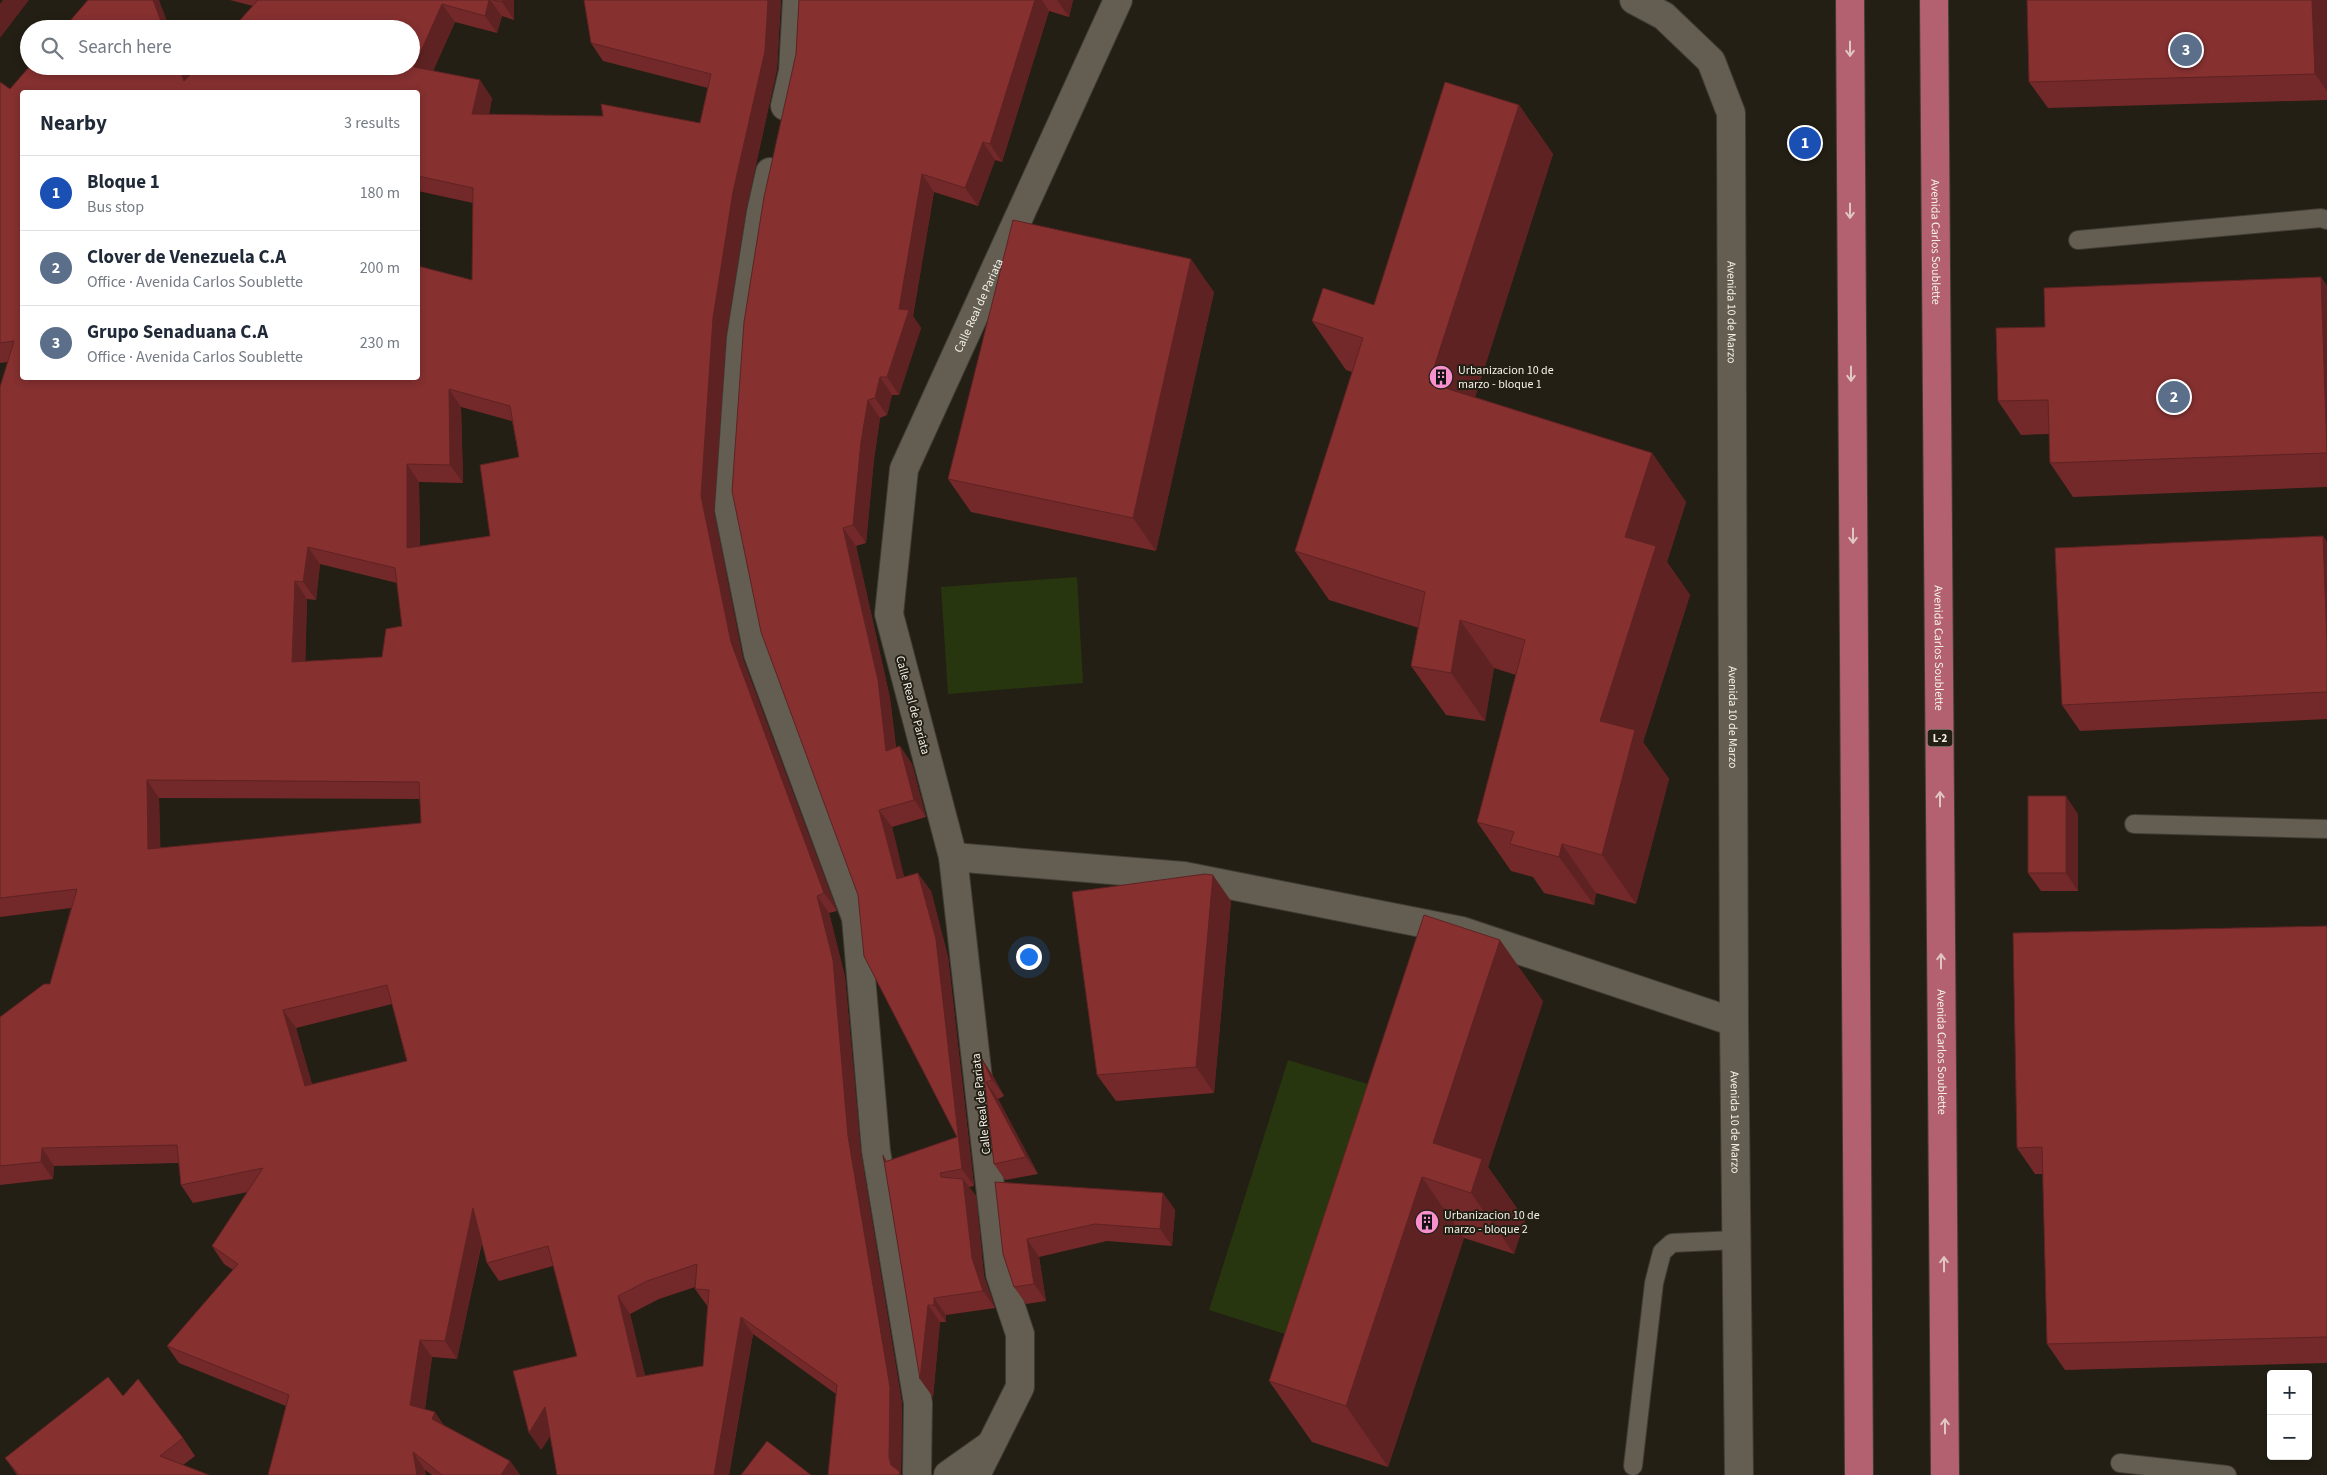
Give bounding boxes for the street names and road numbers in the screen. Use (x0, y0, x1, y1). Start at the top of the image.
street label: Avenida Carlos Soublette (1926, 179, 1944, 305)
street label: Calle Real de Pariata (950, 256, 1008, 356)
street label: Avenida 10 de Marzo (1722, 261, 1740, 363)
street label: Avenida Carlos Soublette (1929, 585, 1947, 711)
street label: Calle Real de Pariata (891, 654, 934, 756)
street label: Avenida 10 de Marzo (1724, 666, 1741, 768)
road number: L-2 (1928, 730, 1952, 746)
street label: Avenida Carlos Soublette (1932, 989, 1950, 1115)
street label: Calle Real de Pariata (968, 1053, 995, 1155)
street label: Avenida 10 de Marzo (1726, 1071, 1744, 1174)

